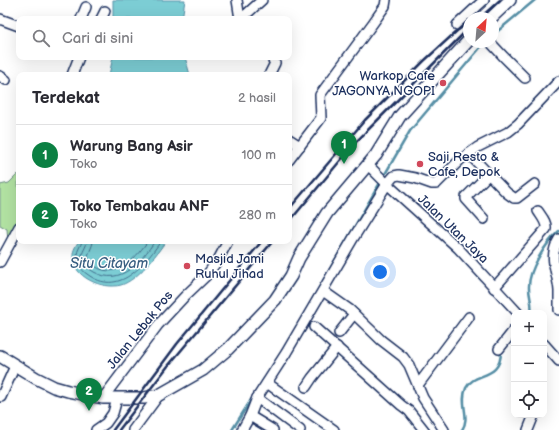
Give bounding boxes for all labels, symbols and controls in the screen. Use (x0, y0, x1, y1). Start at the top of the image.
north arrow (463, 12, 499, 48)
search box (16, 16, 292, 60)
icon: search (30, 27, 52, 49)
text: Cari di sini (62, 29, 133, 48)
place label: Warkop Cafe JAGONYA NGOPI (332, 68, 435, 99)
marker: Warkop Cafe JAGONYA NGOPI (438, 78, 448, 88)
text: Terdekat (32, 88, 100, 108)
text: 2 hasil (238, 90, 276, 106)
pin: 1 (331, 131, 357, 164)
text: Warung Bang Asir (70, 137, 193, 156)
text: 1 (42, 147, 48, 163)
text: 100 m (241, 147, 276, 163)
place label: Saji Resto & Cafe, Depok (428, 149, 500, 180)
text: Toko (70, 156, 97, 172)
marker: Saji Resto & Cafe, Depok (415, 159, 425, 169)
street label: Jalan Utan Jaya (414, 191, 492, 267)
text: Toko Tembakau ANF (70, 197, 209, 216)
text: 2 (41, 207, 49, 223)
text: 280 m (239, 207, 276, 223)
text: Toko (70, 216, 97, 232)
place label: Masjid Jami Ruhul Jihad (195, 251, 264, 282)
water label: Situ Citayam (70, 255, 149, 272)
marker: Masjid Jami Ruhul Jihad (182, 261, 192, 271)
your location (370, 262, 390, 282)
street label: Jalan Lebak Pos (104, 287, 177, 372)
map controls (511, 310, 547, 418)
button: + (511, 310, 547, 346)
button: − (511, 346, 547, 382)
pin: 2 (76, 378, 102, 411)
button: locate (511, 382, 547, 418)

